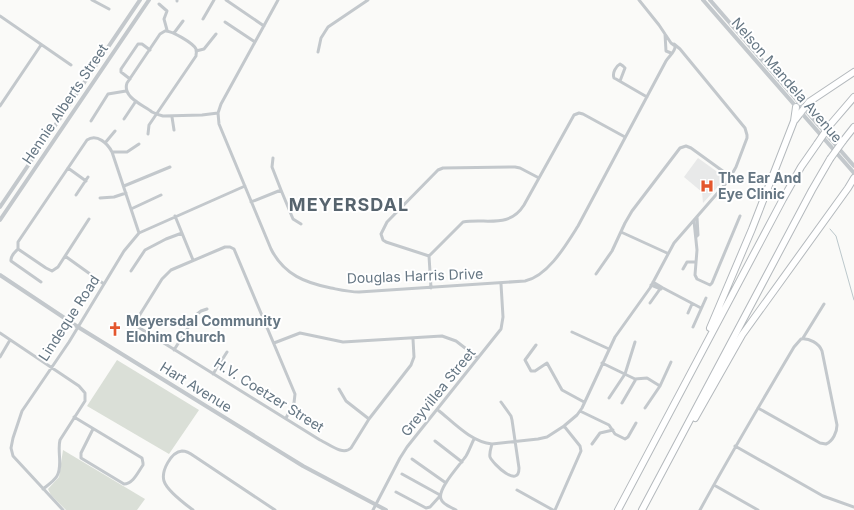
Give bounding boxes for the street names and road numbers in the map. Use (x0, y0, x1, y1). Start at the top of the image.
street label: Nelson Mandela Avenue (728, 14, 846, 146)
street label: Hennie Alberts Street (18, 40, 111, 167)
street label: Douglas Harris Drive (346, 265, 484, 286)
street label: Lindeque Road (34, 272, 103, 364)
street label: Greyvillea Street (397, 344, 479, 439)
street label: H.V. Coetzer Street (211, 354, 328, 436)
street label: Hart Avenue (157, 358, 235, 415)

